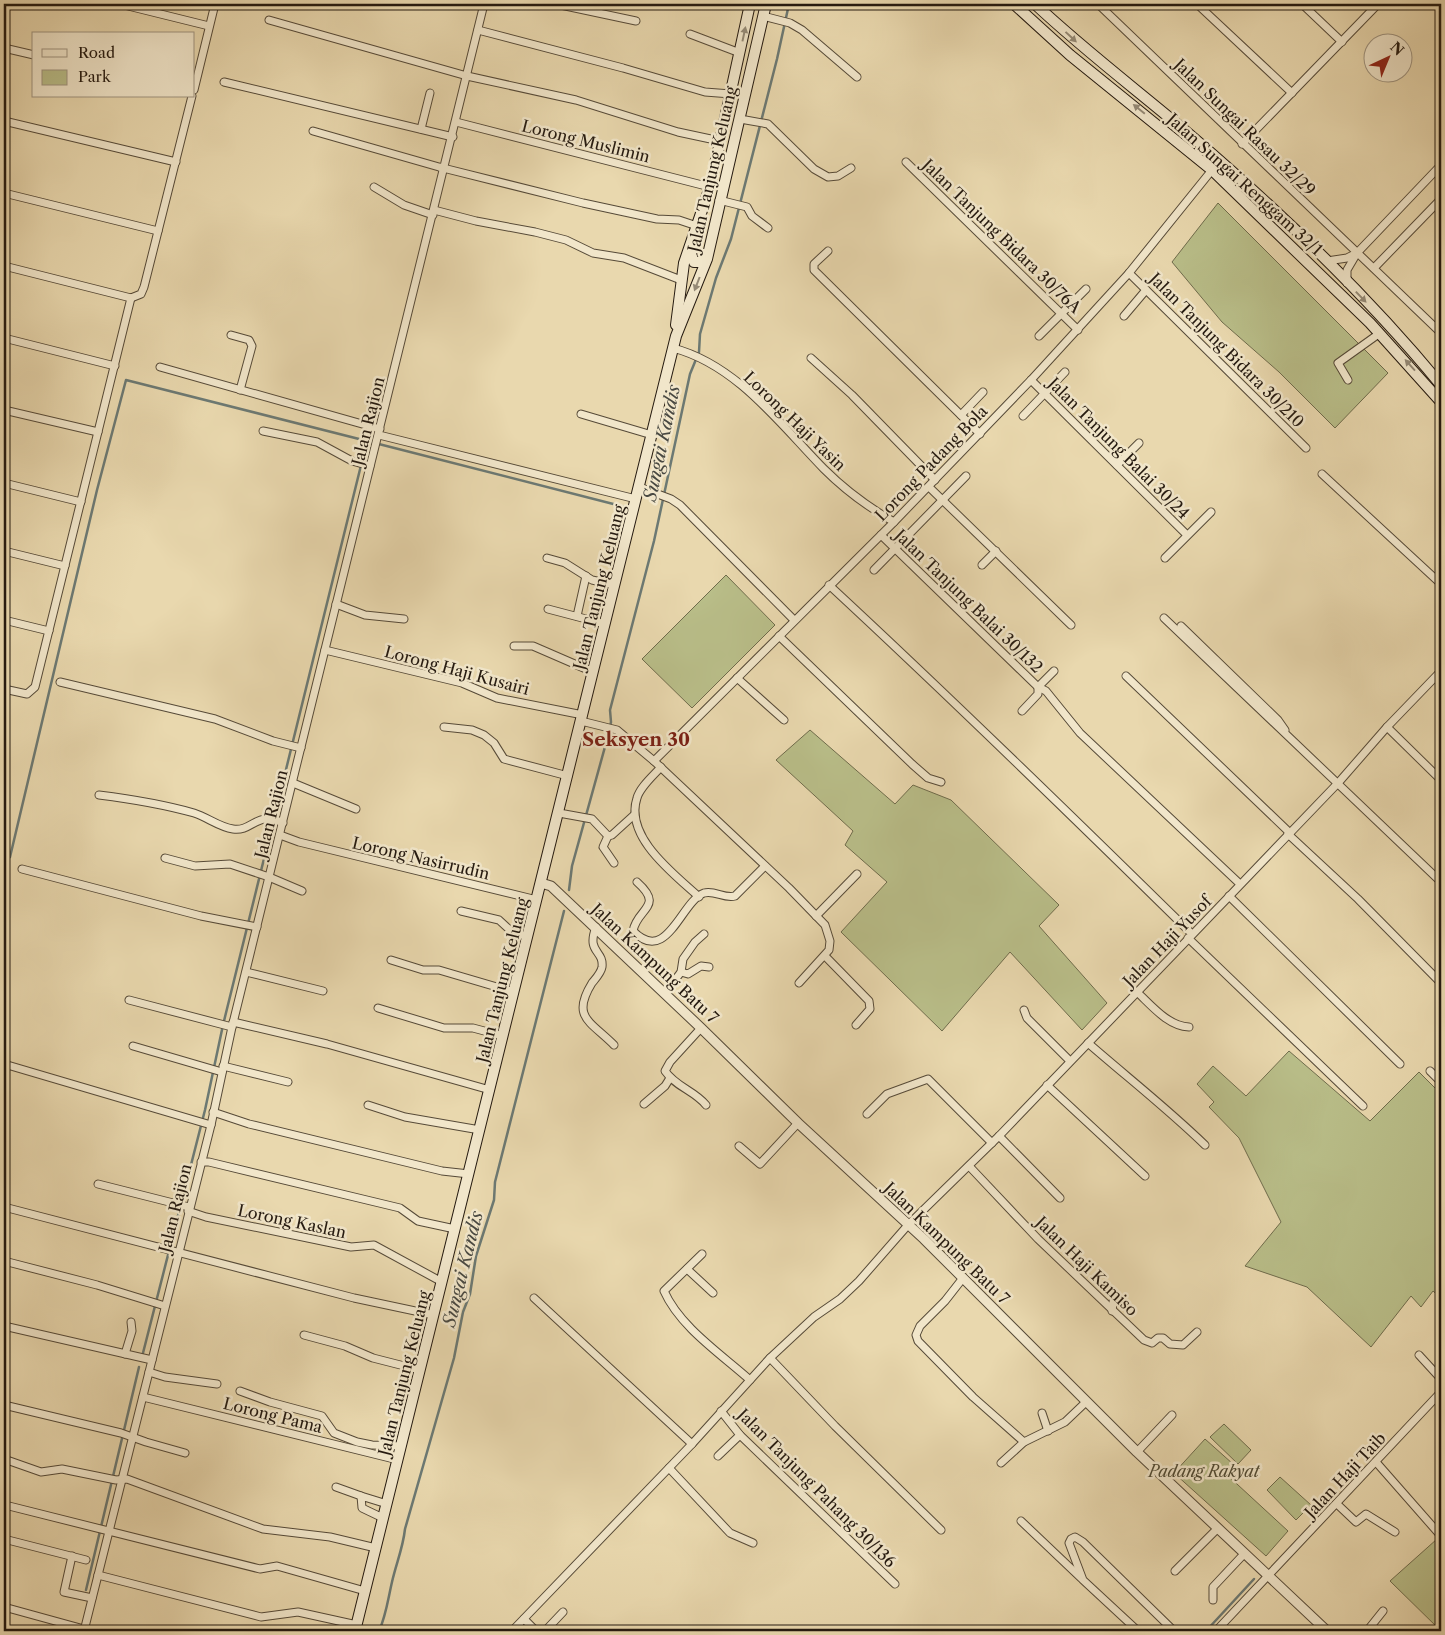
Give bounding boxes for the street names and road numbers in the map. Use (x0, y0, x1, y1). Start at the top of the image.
street label: Jalan Sungai Rasau 32/29 (1168, 52, 1320, 200)
street label: Jalan Tanjung Keluang (683, 84, 741, 257)
street label: Jalan Sungai Renggam 32/1 (1161, 107, 1327, 259)
street label: Lorong Muslimin (520, 115, 652, 167)
street label: Jalan Tanjung Bidara 30/76A (916, 153, 1087, 318)
street label: Jalan Tanjung Bidara 30/210 (1143, 266, 1309, 432)
street label: Lorong Haji Yasin (740, 367, 850, 475)
street label: Jalan Tanjung Balai 30/24 (1042, 371, 1194, 523)
street label: Jalan Rajion (347, 375, 389, 470)
street label: Lorong Padang Bola (871, 401, 992, 525)
street label: Jalan Tanjung Keluang (568, 502, 629, 675)
street label: Jalan Tanjung Balai 30/132 (889, 523, 1047, 677)
street label: Lorong Haji Kusairi (382, 641, 532, 699)
street label: Jalan Rajion (250, 768, 292, 863)
street label: Lorong Nasirrudin (350, 832, 492, 884)
street label: Jalan Haji Yusof (1116, 890, 1217, 993)
street label: Jalan Tanjung Keluang (471, 895, 532, 1068)
street label: Jalan Kampung Batu 7 (585, 897, 723, 1027)
street label: Jalan Rajion (154, 1162, 196, 1257)
street label: Jalan Kampung Batu 7 (878, 1176, 1014, 1308)
street label: Lorong Kaslan (236, 1200, 348, 1242)
street label: Jalan Haji Kamiso (1030, 1210, 1142, 1320)
street label: Jalan Tanjung Keluang (373, 1288, 434, 1461)
street label: Lorong Pama (221, 1393, 325, 1437)
street label: Jalan Tanjung Pahang 30/136 (731, 1402, 901, 1572)
street label: Jalan Haji Taib (1298, 1428, 1390, 1524)

